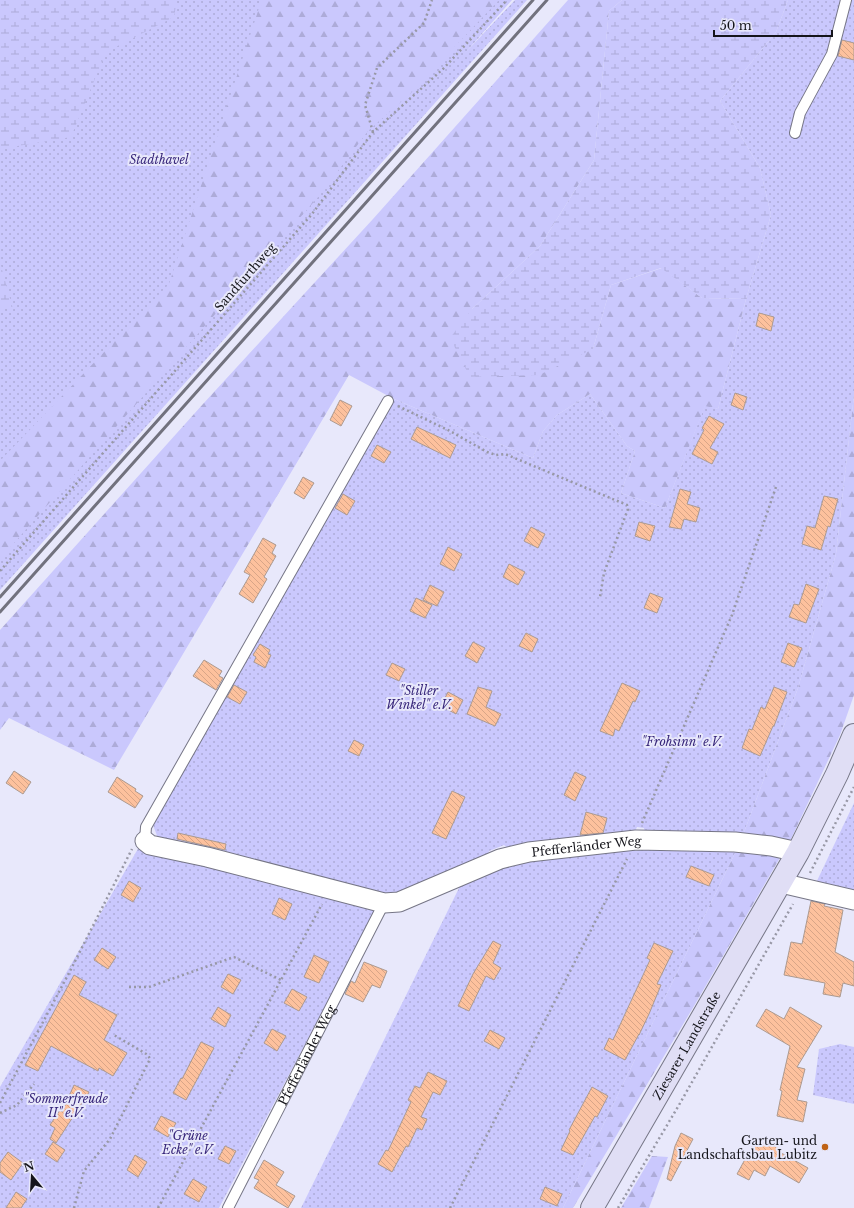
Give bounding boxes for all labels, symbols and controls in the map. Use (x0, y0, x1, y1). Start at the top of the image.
scale bar (714, 12, 832, 38)
text: 50 m (720, 18, 752, 33)
park label: Stadthavel (129, 152, 189, 167)
street label: Sandfurthweg (211, 239, 279, 314)
park label: "Stiller Winkel" e.V. (386, 683, 452, 712)
park label: "Frohsinn" e.V. (642, 734, 722, 749)
street label: Pfefferländer Weg (531, 832, 642, 859)
street label: Ziesarer Landstraße (649, 988, 723, 1102)
street label: Pfefferländer Weg (274, 1001, 339, 1108)
park label: "Sommerfreude II" e.V. (24, 1091, 109, 1120)
park label: "Grüne Ecke" e.V. (161, 1128, 214, 1157)
place label: Garten- und Landschaftsbau Lubitz (678, 1133, 817, 1162)
marker: Garten- und Landschaftsbau Lubitz (820, 1142, 830, 1152)
north arrow (12, 1156, 52, 1196)
text: N (22, 1158, 37, 1175)

